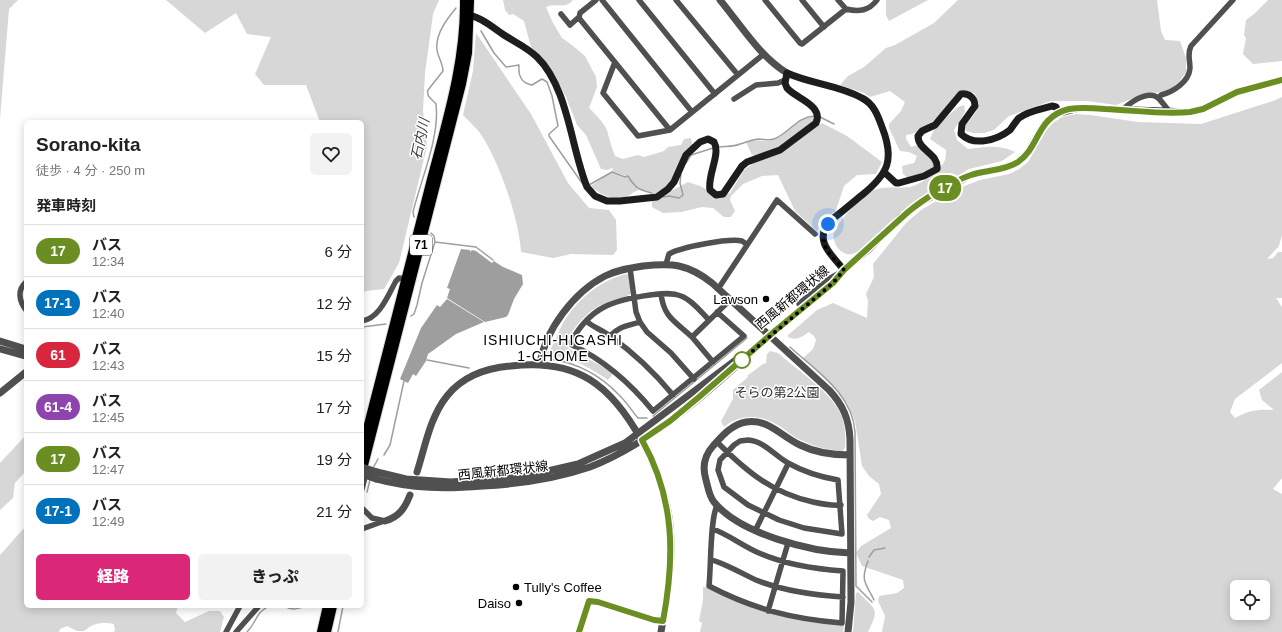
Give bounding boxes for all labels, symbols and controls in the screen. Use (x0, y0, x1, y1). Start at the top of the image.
water label: 石内川 (408, 115, 433, 161)
button: heart (310, 133, 352, 175)
text: Sorano-kita (36, 134, 141, 155)
text: 徒歩 · 4 分 · 250 m (36, 163, 145, 178)
line badge: 17 (927, 175, 963, 201)
text: 17 (937, 180, 953, 196)
text: 発車時刻 (36, 197, 96, 214)
your location (818, 214, 838, 234)
road number: 71 (410, 235, 432, 255)
text: バス (92, 236, 122, 253)
text: 17 (50, 243, 66, 259)
text: 6 分 (324, 243, 352, 260)
text: 12:34 (92, 254, 125, 269)
street label: 西風新都環状線 (753, 262, 832, 332)
text: バス (92, 288, 122, 305)
place label: Lawson (713, 292, 758, 307)
marker: Lawson (761, 294, 771, 304)
text: 17-1 (44, 295, 72, 311)
text: 12 分 (316, 295, 352, 312)
text: 12:40 (92, 306, 125, 321)
district label: ISHIUCHI-HIGASHI 1-CHOME (483, 332, 623, 364)
text: バス (92, 340, 122, 357)
text: 61 (50, 347, 66, 363)
text: 15 分 (316, 347, 352, 364)
unlabelled marker (733, 351, 751, 369)
text: 12:43 (92, 358, 125, 373)
park label: そらの第2公園 (734, 385, 820, 400)
text: バス (92, 392, 122, 409)
text: 61-4 (44, 399, 72, 415)
text: 17 分 (316, 399, 352, 416)
text: 12:45 (92, 410, 125, 425)
text: バス (92, 444, 122, 461)
text: 17 (50, 451, 66, 467)
text: 19 分 (316, 451, 352, 468)
street label: 西風新都環状線 (457, 458, 549, 483)
text: 12:47 (92, 462, 125, 477)
text: バス (92, 496, 122, 513)
text: 17-1 (44, 503, 72, 519)
text: 21 分 (316, 503, 352, 520)
text: 12:49 (92, 514, 125, 529)
button: 経路 (36, 554, 190, 600)
button: きっぷ (198, 554, 352, 600)
place label: Tully's Coffee (524, 580, 602, 595)
map controls (1230, 580, 1270, 620)
button: locate (1230, 580, 1270, 620)
marker: Tully's Coffee (511, 582, 521, 592)
place label: Daiso (478, 596, 511, 611)
marker: Daiso (514, 598, 524, 608)

